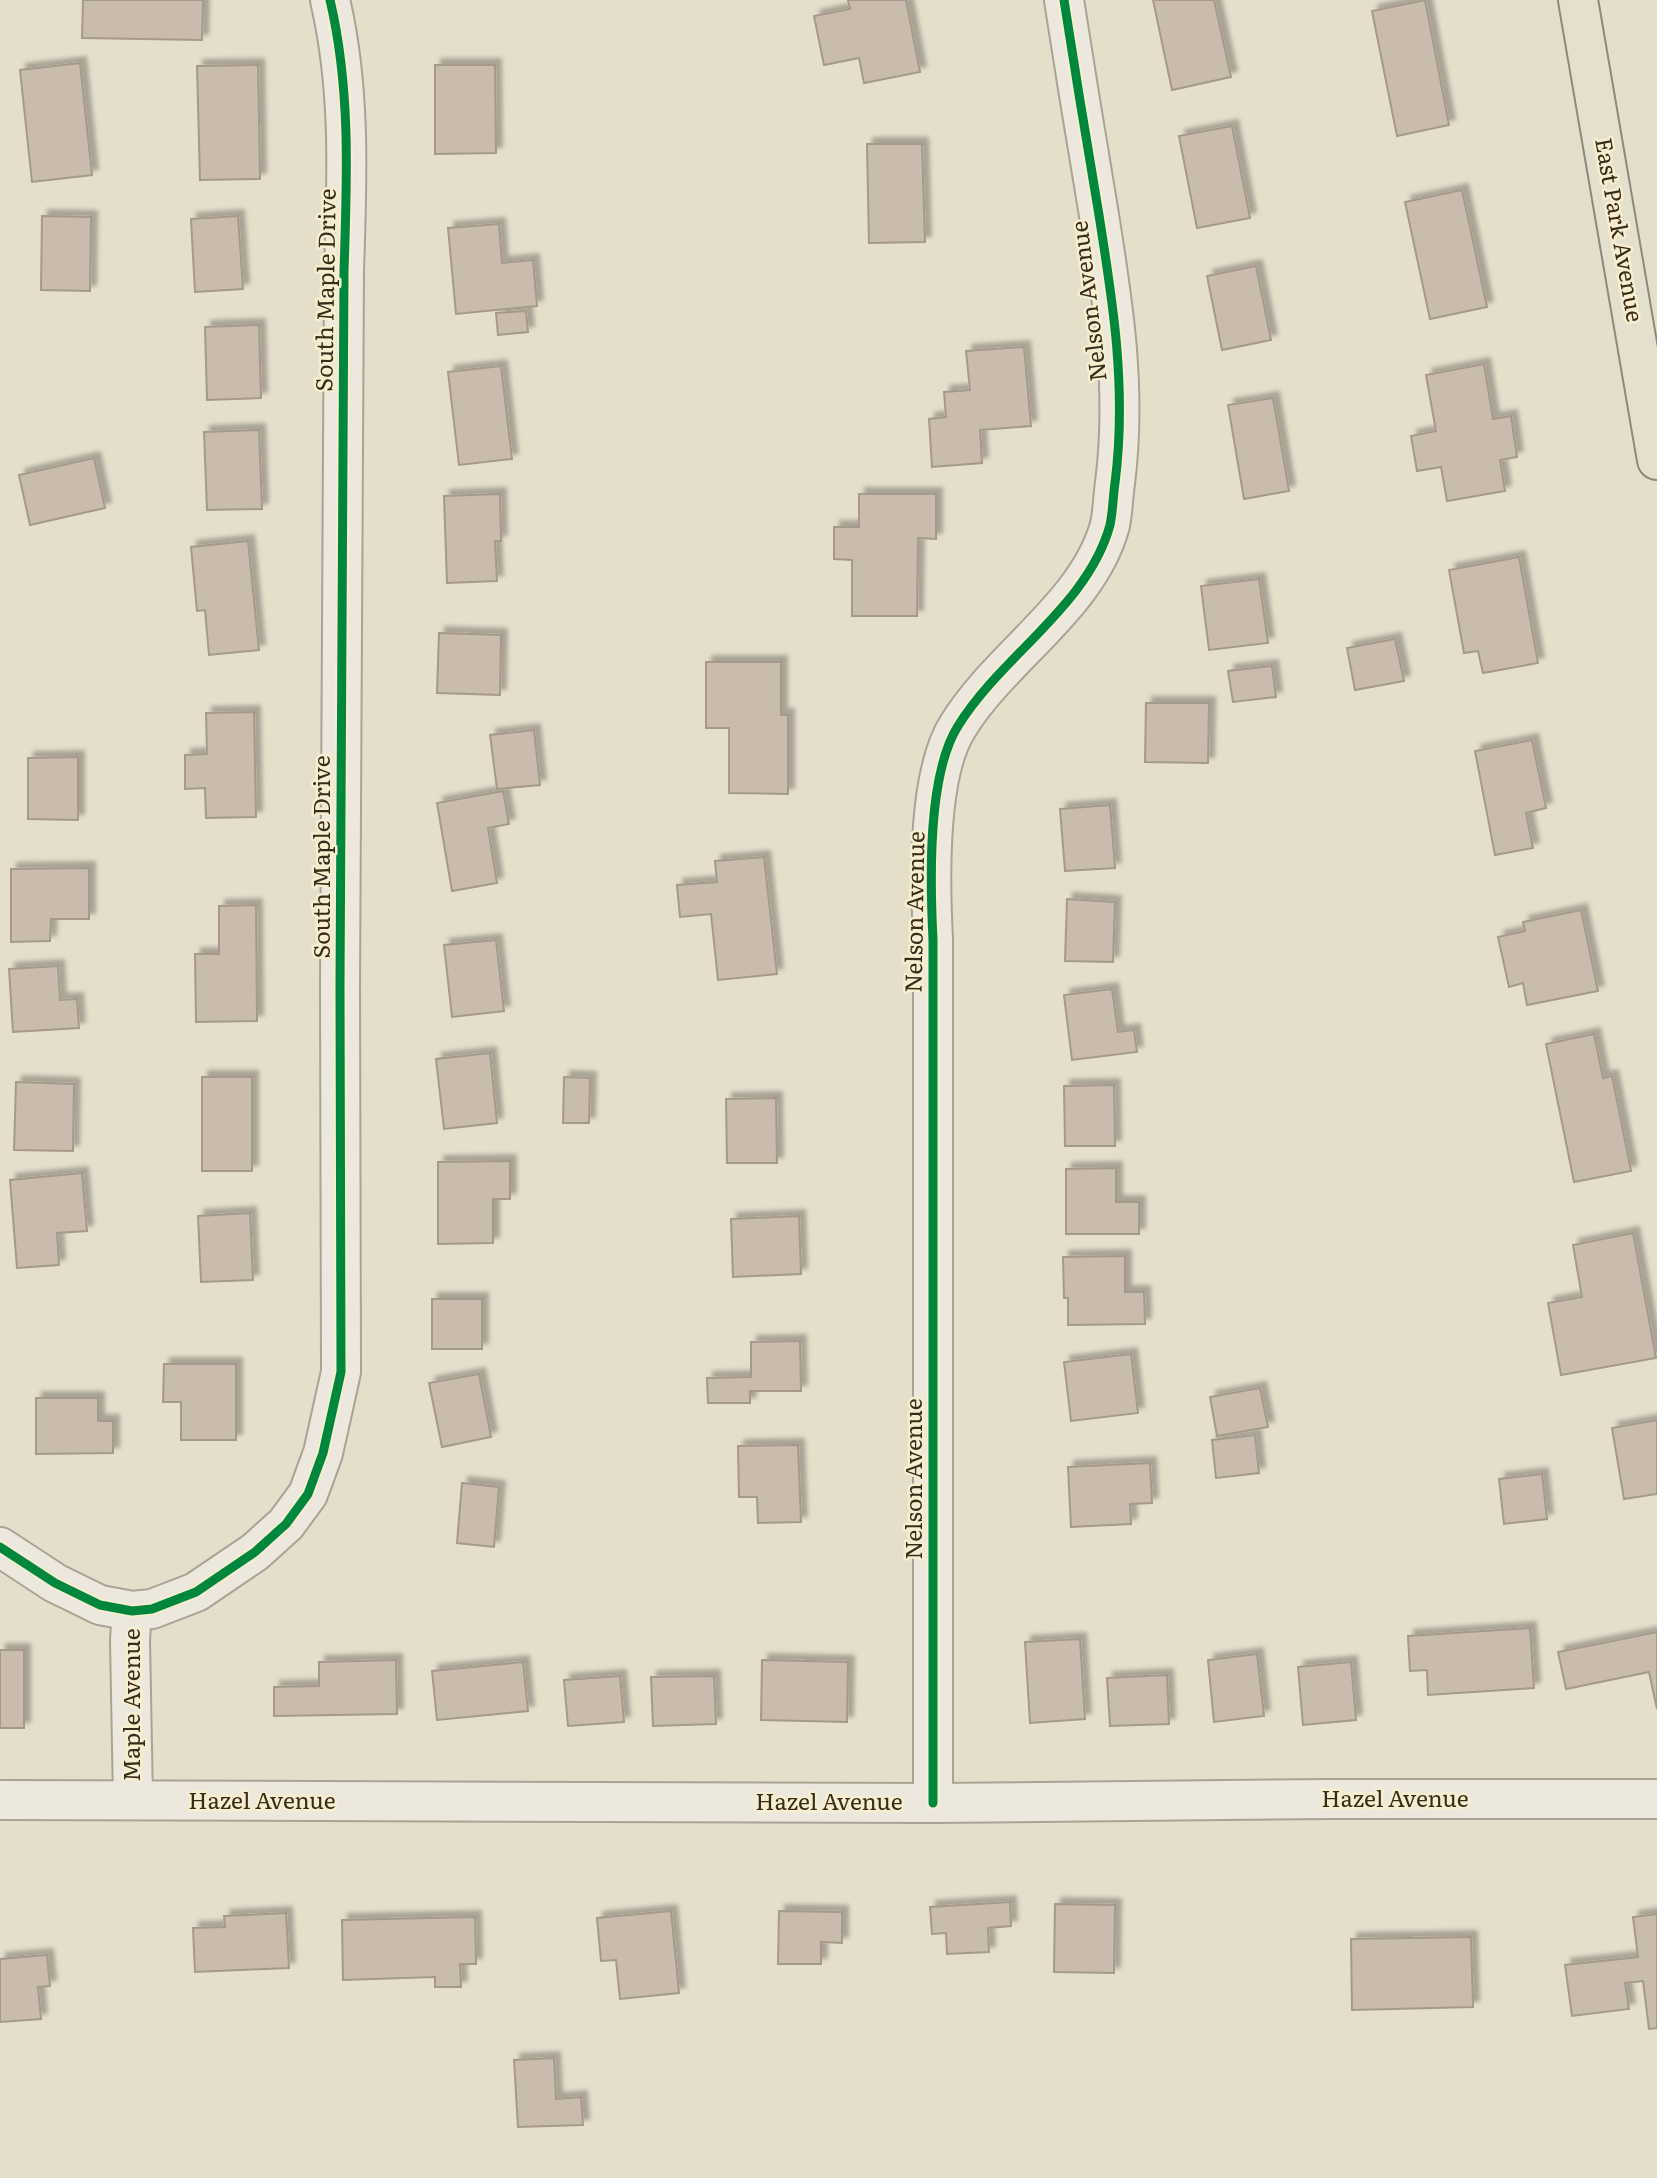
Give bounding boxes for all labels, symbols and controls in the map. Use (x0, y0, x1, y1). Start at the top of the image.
street label: East Park Avenue (1588, 135, 1654, 325)
street label: South Maple Drive (305, 188, 343, 392)
street label: Nelson Avenue (1060, 219, 1114, 384)
street label: South Maple Drive (303, 755, 337, 959)
street label: Nelson Avenue (895, 831, 931, 993)
street label: Nelson Avenue (895, 1398, 929, 1560)
street label: Maple Avenue (113, 1628, 147, 1782)
street label: Hazel Avenue (1321, 1780, 1469, 1814)
street label: Hazel Avenue (188, 1782, 336, 1816)
street label: Hazel Avenue (755, 1783, 903, 1817)

